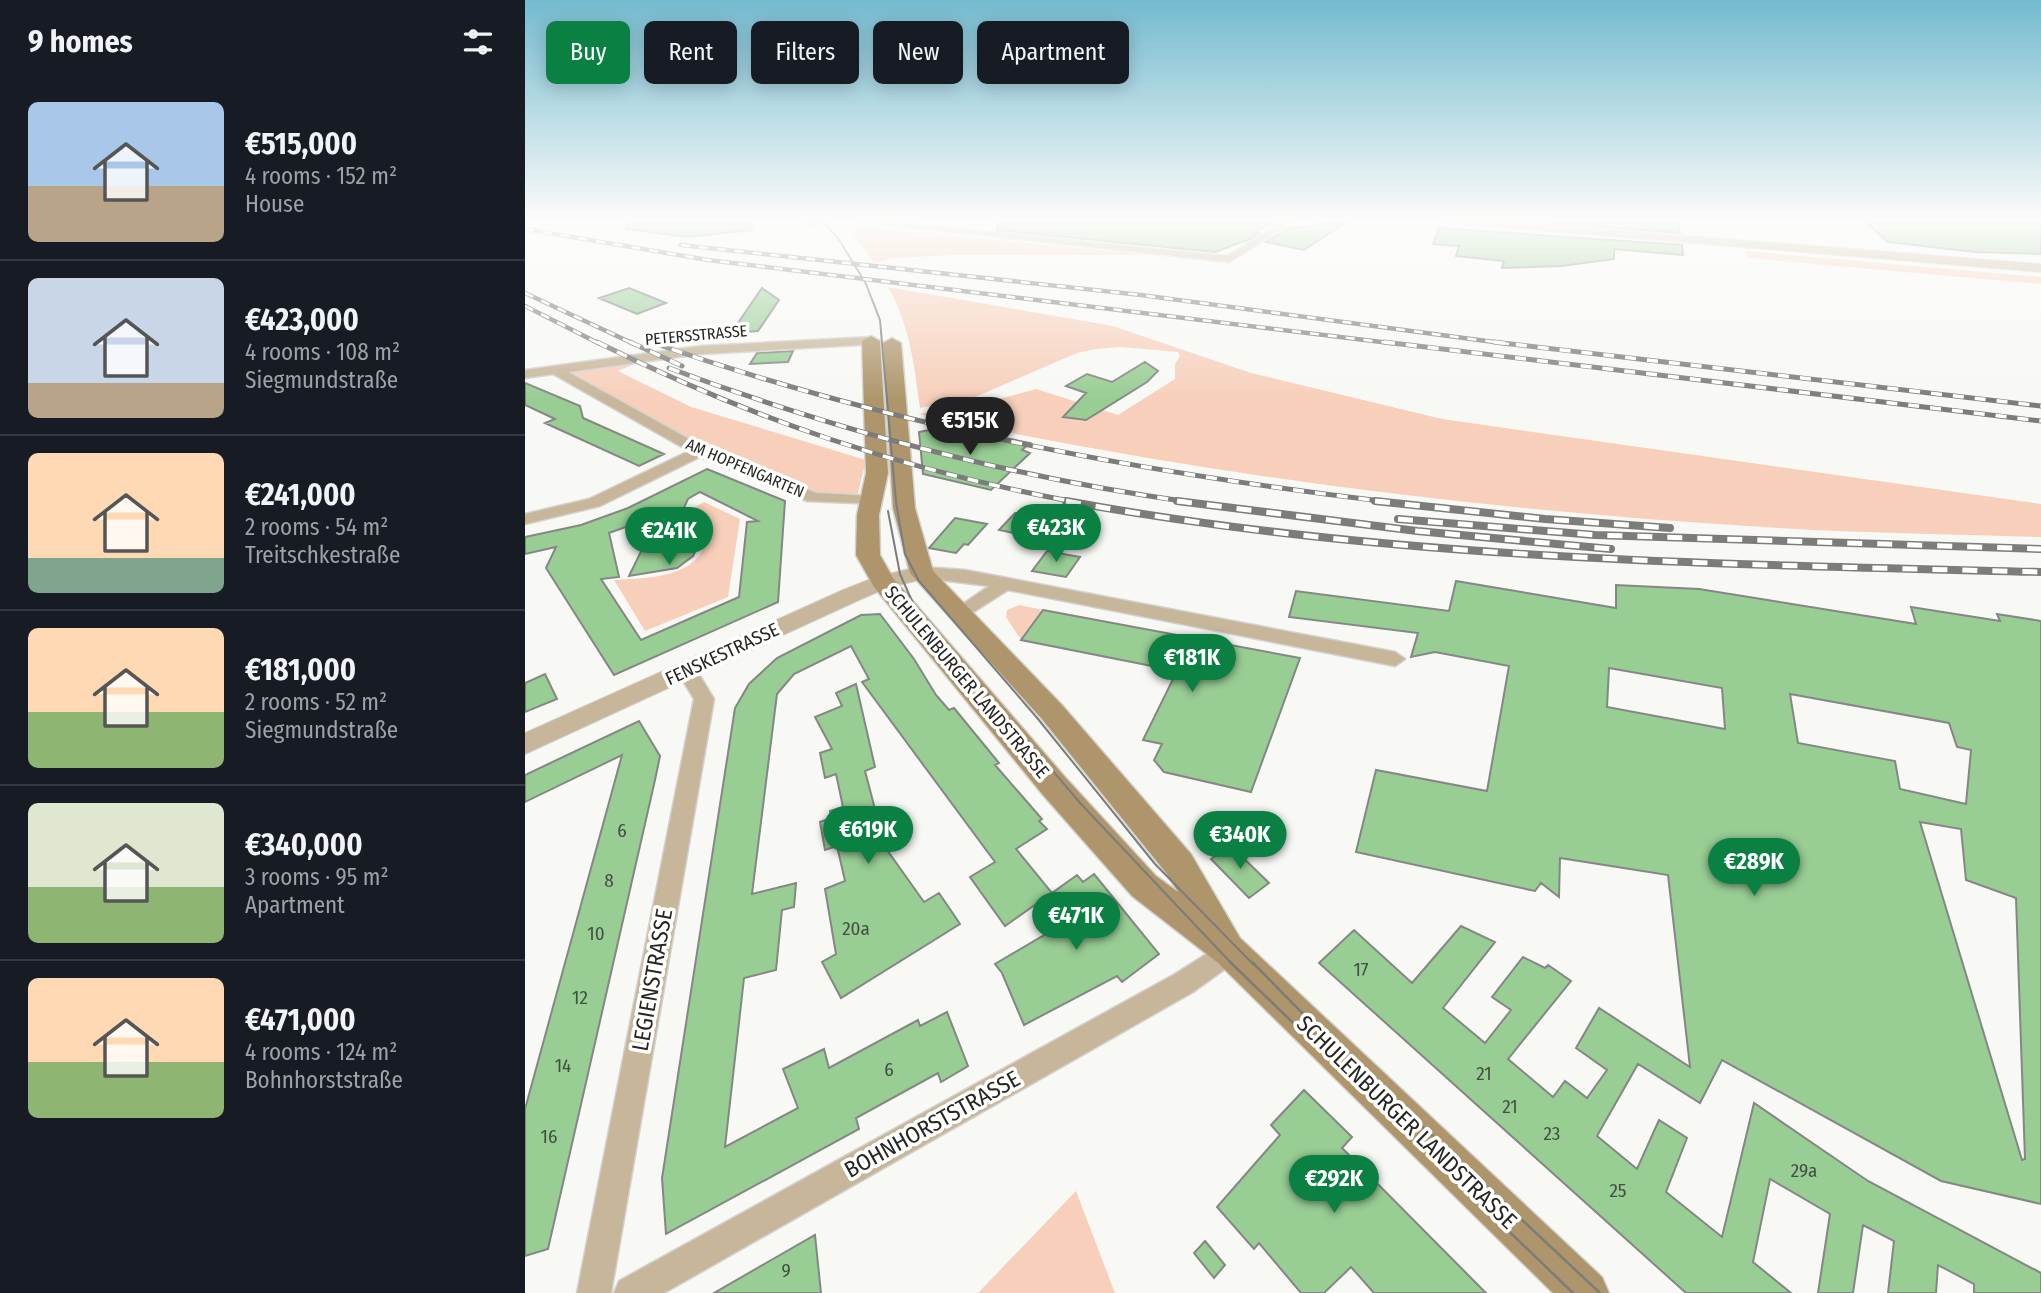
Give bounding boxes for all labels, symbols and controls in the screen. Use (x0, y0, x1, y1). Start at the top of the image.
chip: Buy (546, 21, 630, 84)
chip: Rent (644, 21, 737, 84)
chip: Filters (751, 21, 859, 84)
chip: New (873, 21, 963, 84)
chip: Apartment (977, 21, 1129, 84)
icon: filters (459, 23, 497, 61)
text: 9 homes (28, 24, 133, 60)
text: €515,000 (245, 126, 357, 162)
icon: home (84, 130, 168, 214)
text: 4 rooms · 152 m² (245, 162, 397, 190)
text: House (245, 190, 304, 218)
text: €423,000 (245, 302, 359, 338)
icon: home (84, 306, 168, 390)
street label: PETERSSTRASSE (644, 321, 748, 349)
text: 4 rooms · 108 m² (245, 338, 400, 366)
text: Siegmundstraße (245, 366, 398, 394)
pin: €515K (921, 398, 1019, 457)
text: €515K (942, 406, 998, 434)
street label: AM HOPFENGARTEN (683, 435, 807, 501)
text: €241,000 (245, 477, 356, 513)
icon: home (84, 481, 168, 565)
pin: €423K (1007, 504, 1105, 564)
pin: €241K (620, 508, 718, 567)
text: 2 rooms · 54 m² (245, 513, 388, 541)
text: €423K (1027, 513, 1085, 541)
text: €241K (641, 516, 697, 544)
text: Treitschkestraße (245, 541, 400, 569)
street label: SCHULENBURGER LANDSTRASSE (880, 581, 1054, 783)
street label: FENSKESTRASSE (662, 618, 783, 690)
pin: €181K (1143, 634, 1241, 694)
text: €181K (1164, 643, 1220, 671)
text: €181,000 (245, 652, 356, 688)
icon: home (84, 656, 168, 740)
text: 2 rooms · 52 m² (245, 688, 387, 716)
text: Siegmundstraße (245, 716, 398, 744)
pin: €619K (819, 806, 917, 866)
pin: €340K (1191, 812, 1289, 871)
text: €619K (839, 815, 897, 843)
house number: 6 (617, 819, 627, 842)
text: €340K (1210, 820, 1270, 848)
text: €340,000 (245, 827, 363, 863)
icon: home (84, 831, 168, 915)
pin: €289K (1705, 838, 1803, 898)
text: €289K (1724, 847, 1784, 875)
text: 3 rooms · 95 m² (245, 863, 389, 891)
house number: 8 (604, 869, 614, 892)
text: Apartment (245, 891, 345, 919)
pin: €471K (1027, 892, 1125, 952)
text: €471K (1048, 901, 1104, 929)
street label: LEGIENSTRASSE (626, 907, 678, 1053)
house number: 20a (842, 917, 870, 940)
house number: 10 (587, 922, 605, 945)
house number: 17 (1353, 958, 1369, 981)
house number: 12 (572, 986, 588, 1009)
text: €471,000 (245, 1002, 356, 1038)
icon: home (84, 1006, 168, 1090)
street label: SCHULENBURGER LANDSTRASSE (1291, 1009, 1523, 1235)
text: 4 rooms · 124 m² (245, 1038, 397, 1066)
house number: 14 (555, 1054, 571, 1077)
house number: 6 (884, 1058, 894, 1081)
house number: 21 (1476, 1062, 1492, 1085)
street label: BOHNHORSTSTRASSE (839, 1064, 1025, 1184)
text: Bohnhorststraße (245, 1066, 403, 1094)
house number: 21 (1502, 1095, 1518, 1118)
house number: 23 (1544, 1122, 1560, 1145)
house number: 16 (541, 1125, 557, 1148)
pin: €292K (1285, 1156, 1383, 1215)
house number: 29a (1791, 1159, 1817, 1182)
text: €292K (1305, 1164, 1363, 1192)
house number: 25 (1609, 1179, 1627, 1202)
house number: 9 (781, 1259, 791, 1282)

